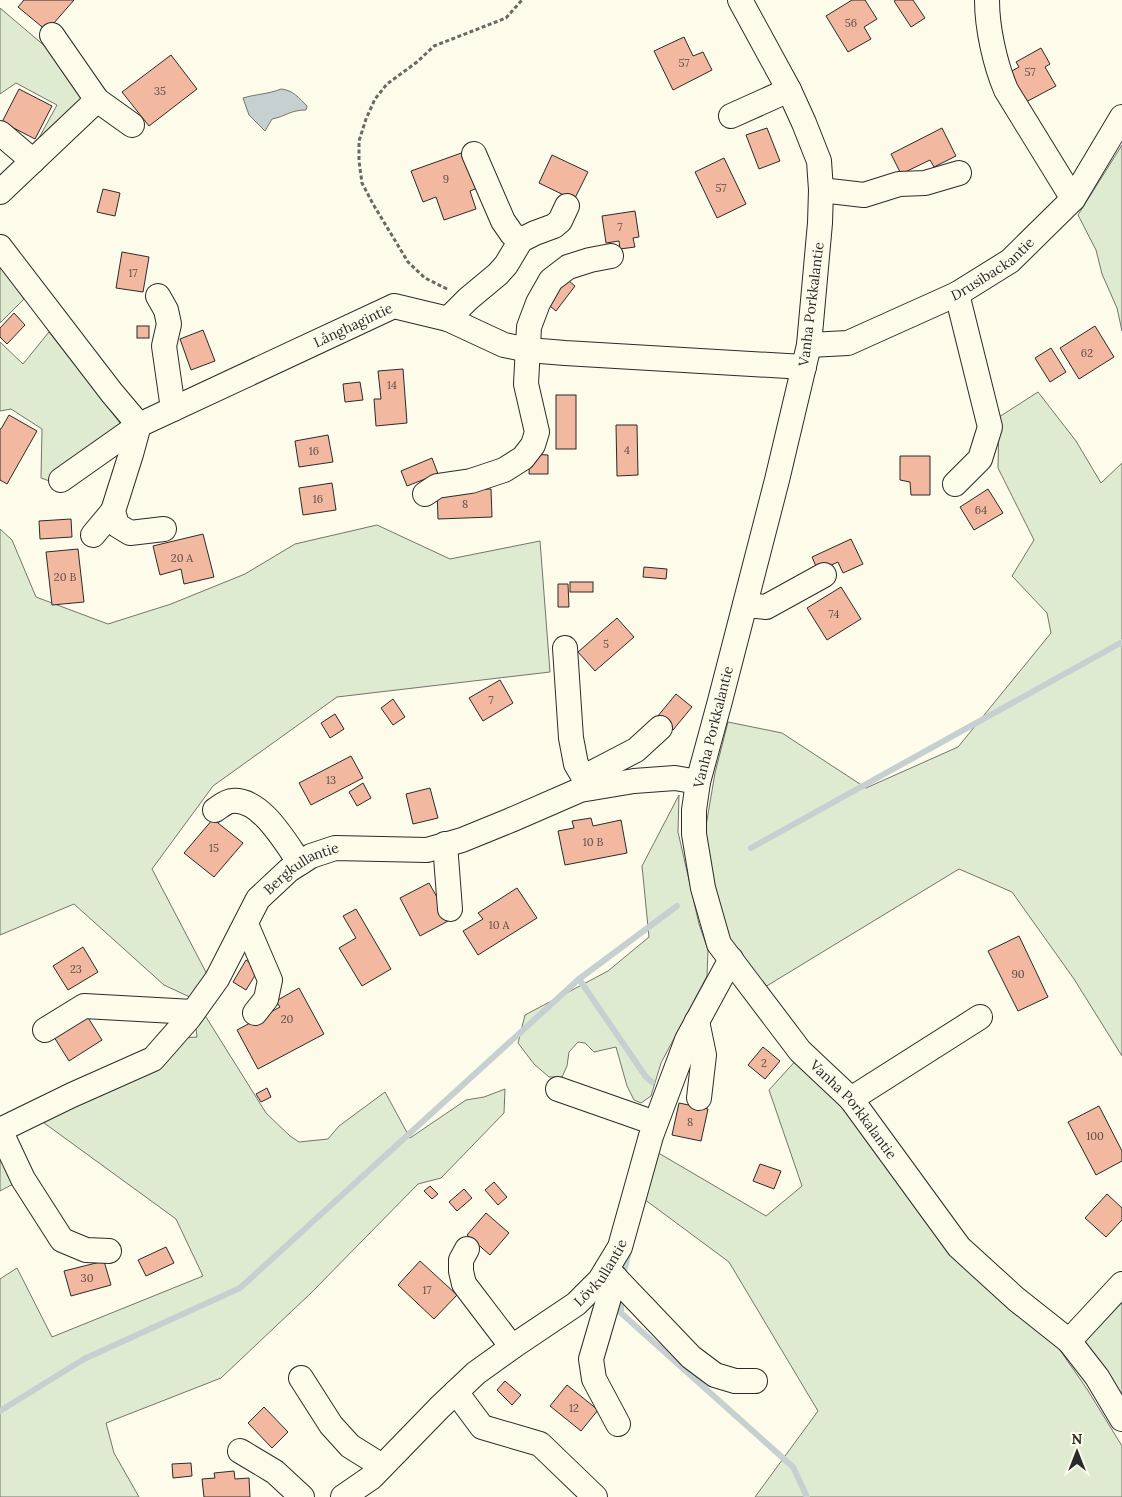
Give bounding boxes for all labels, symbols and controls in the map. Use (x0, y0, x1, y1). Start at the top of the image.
house number: 56 (845, 16, 857, 30)
house number: 57 (678, 56, 690, 70)
house number: 57 (1024, 65, 1036, 79)
house number: 35 (154, 84, 166, 98)
house number: 9 (443, 172, 449, 186)
house number: 57 (715, 181, 727, 195)
house number: 7 (617, 220, 623, 234)
street label: Drusibackantie (948, 233, 1038, 305)
street label: Vanha Porkkalantie (794, 240, 828, 368)
house number: 17 (128, 266, 138, 280)
street label: Långhagintie (311, 299, 396, 351)
house number: 62 (1081, 346, 1093, 360)
house number: 14 (387, 378, 397, 392)
house number: 4 (624, 443, 630, 457)
house number: 16 (309, 444, 319, 458)
house number: 16 (313, 492, 323, 506)
house number: 8 (462, 497, 468, 511)
house number: 64 (975, 503, 987, 517)
house number: 20 A (171, 551, 194, 565)
house number: 20 B (54, 570, 76, 584)
house number: 74 (829, 607, 839, 621)
house number: 5 (603, 637, 609, 651)
street label: Vanha Porkkalantie (689, 664, 737, 791)
house number: 7 (488, 693, 494, 707)
house number: 13 (326, 773, 336, 787)
house number: 10 B (583, 835, 603, 849)
street label: Bergkullantie (260, 838, 341, 898)
house number: 15 (209, 841, 219, 855)
house number: 10 A (489, 918, 510, 932)
house number: 23 (70, 962, 82, 976)
house number: 90 (1011, 967, 1025, 981)
house number: 20 (281, 1012, 294, 1026)
street label: Vanha Porkkalantie (805, 1055, 901, 1163)
house number: 2 (761, 1056, 767, 1070)
house number: 8 (687, 1115, 693, 1129)
house number: 100 (1086, 1129, 1104, 1143)
street label: Lövkullantie (570, 1237, 631, 1310)
house number: 30 (81, 1271, 94, 1285)
house number: 17 (422, 1283, 432, 1297)
house number: 12 (569, 1401, 579, 1415)
north arrow (1052, 1427, 1102, 1477)
text: N (1072, 1430, 1083, 1448)

